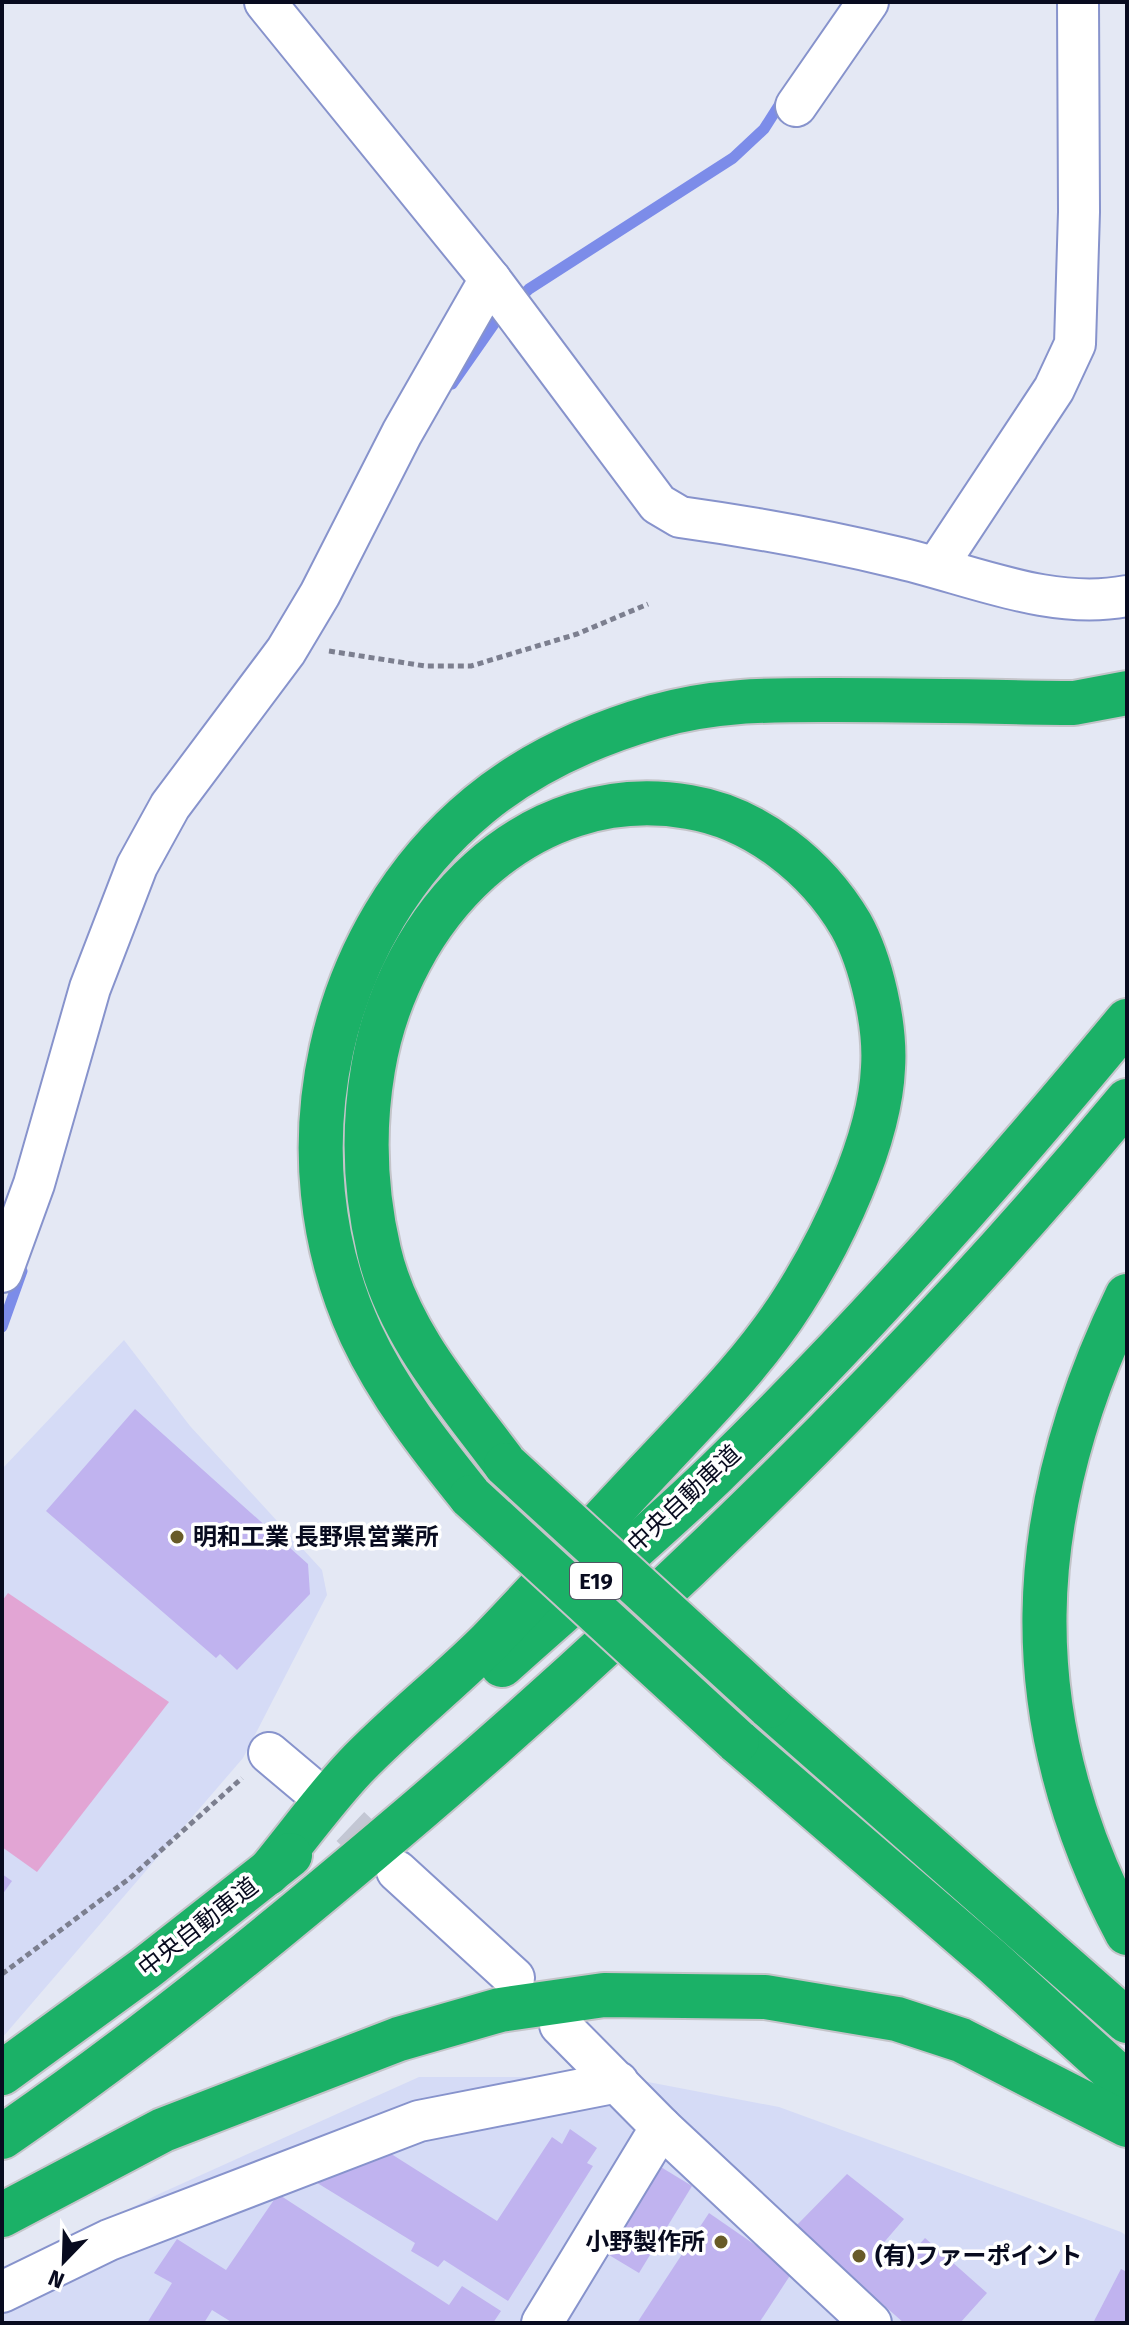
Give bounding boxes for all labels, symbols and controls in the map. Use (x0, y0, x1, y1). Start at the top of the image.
street label: 中央自動車道 (622, 1440, 746, 1558)
place label: 明和工業 長野県営業所 (193, 1523, 439, 1551)
marker: 明和工業 長野県営業所 (168, 1528, 186, 1546)
road number: E19 (570, 1563, 622, 1599)
street label: 中央自動車道 (133, 1872, 263, 1982)
north arrow (24, 2221, 104, 2301)
place label: 小野製作所 (585, 2228, 705, 2256)
marker: 小野製作所 (712, 2233, 730, 2251)
place label: (有)ファーポイント (875, 2242, 1083, 2270)
marker: (有)ファーポイント (850, 2247, 868, 2265)
text: N (44, 2264, 68, 2294)

